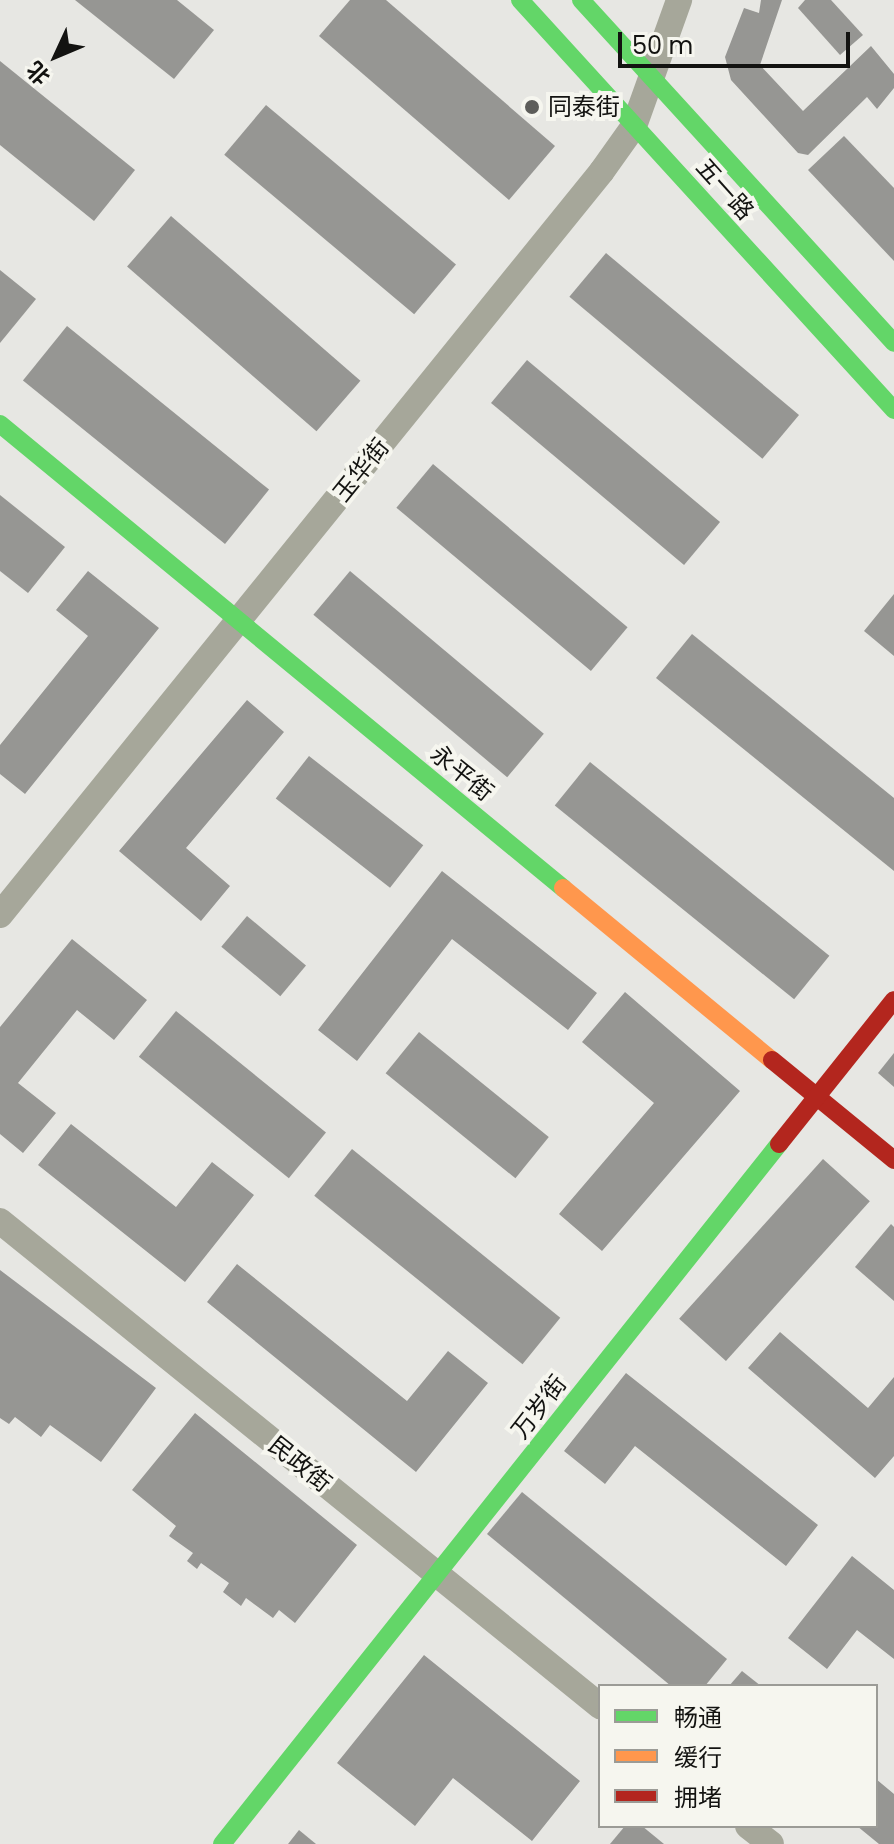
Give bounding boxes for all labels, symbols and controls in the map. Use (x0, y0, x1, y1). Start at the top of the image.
north arrow (16, 16, 96, 96)
scale bar (622, 16, 854, 66)
text: 50 m (632, 29, 693, 62)
text: 北 (20, 54, 57, 92)
place label: 同泰街 (548, 93, 620, 121)
marker: 同泰街 (523, 98, 541, 116)
street label: 五一路 (690, 153, 760, 225)
street label: 玉华街 (327, 433, 395, 507)
street label: 永平街 (425, 739, 499, 807)
street label: 万岁街 (505, 1370, 573, 1444)
street label: 民政街 (263, 1430, 337, 1498)
legend (598, 1684, 878, 1828)
text: 畅通 (674, 1701, 722, 1734)
text: 缓行 (674, 1741, 722, 1774)
text: 拥堵 (674, 1781, 722, 1814)

